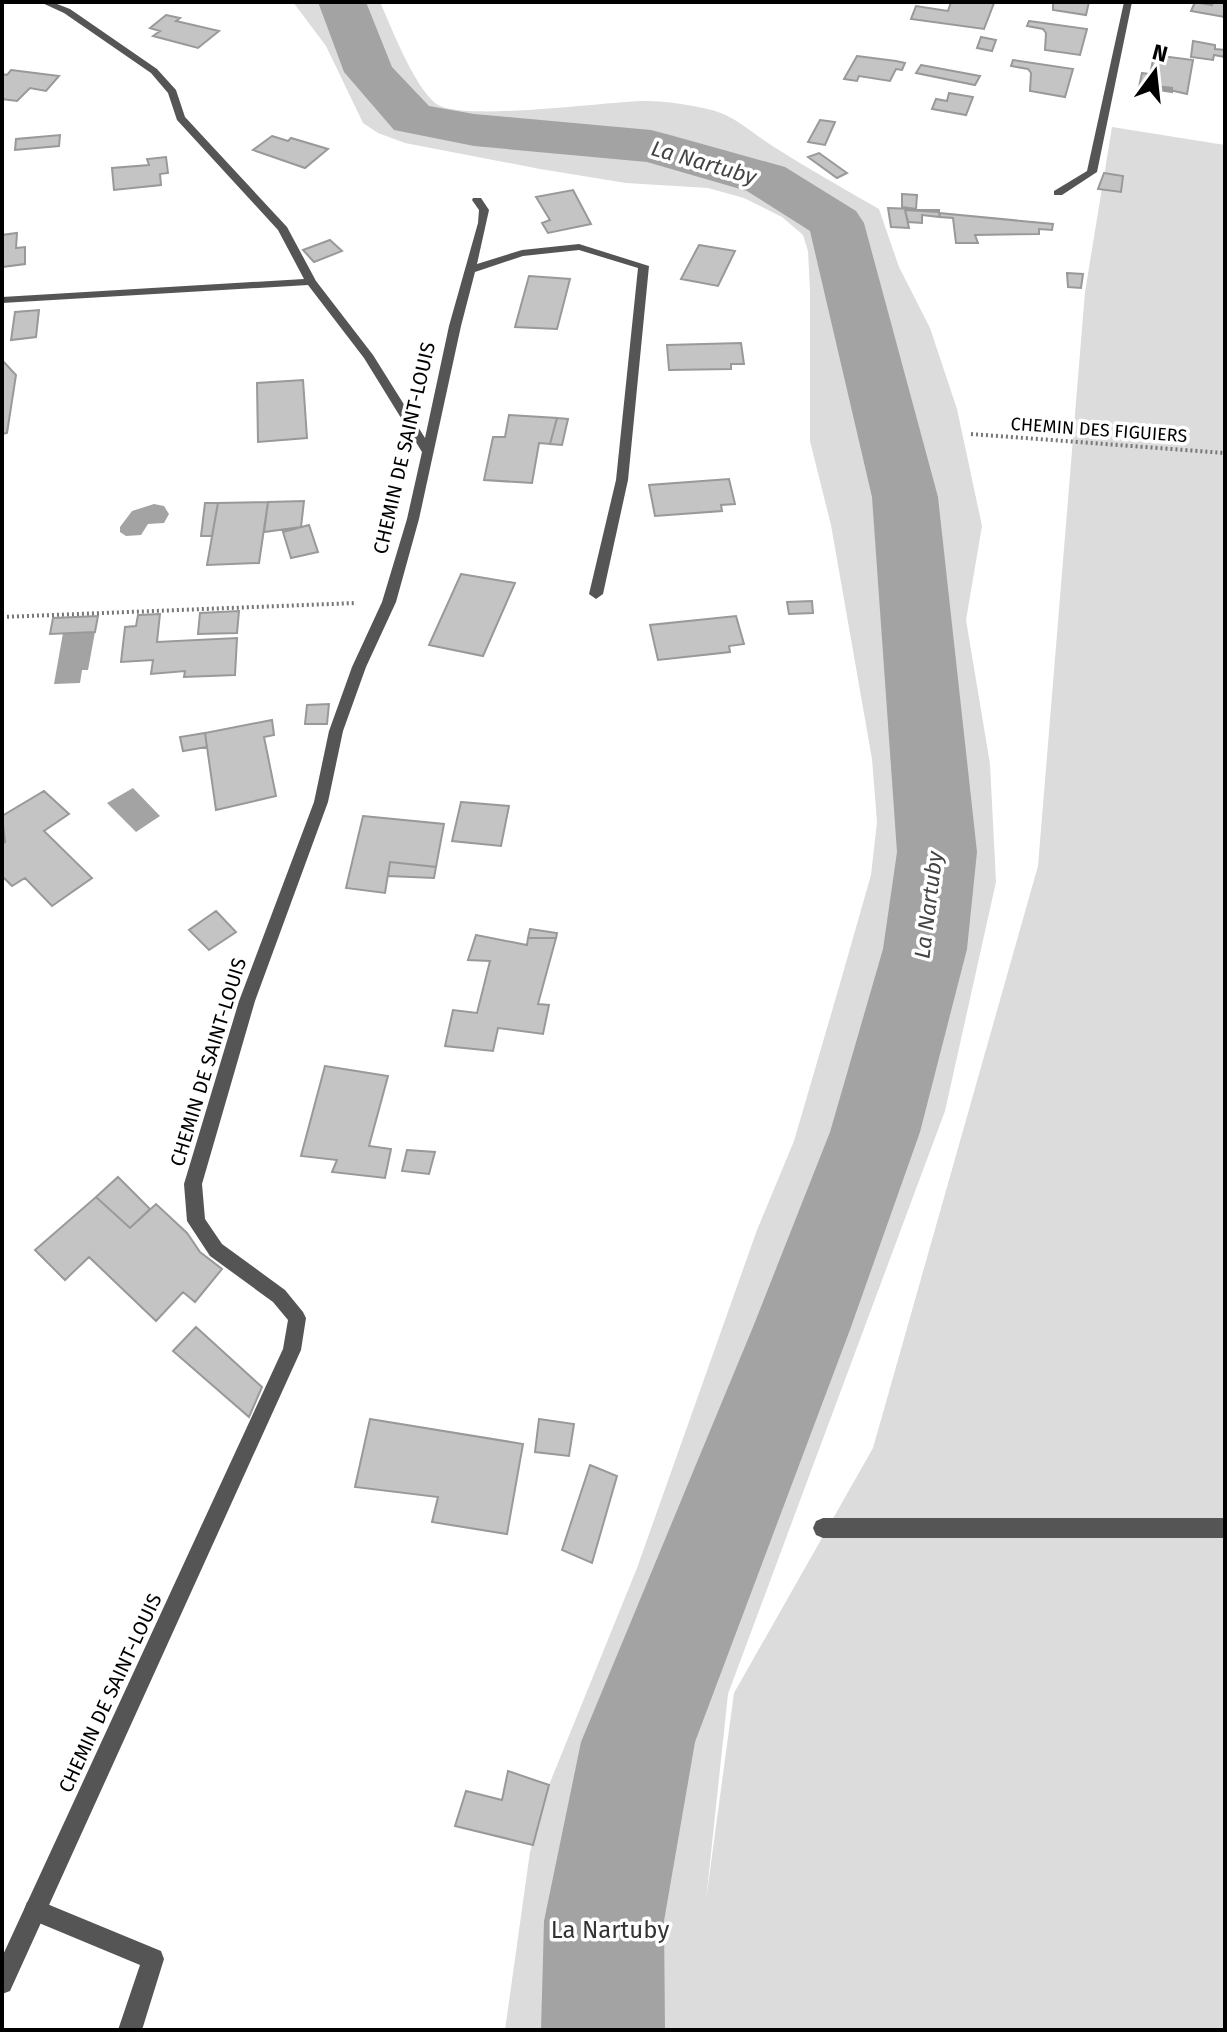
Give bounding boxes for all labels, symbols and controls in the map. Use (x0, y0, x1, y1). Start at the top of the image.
north arrow (1115, 32, 1195, 112)
text: N (1150, 38, 1171, 68)
water label: La Nartuby (648, 135, 761, 191)
street label: CHEMIN DE SAINT-LOUIS (368, 340, 440, 556)
street label: CHEMIN DES FIGUIERS (1010, 413, 1188, 447)
water label: La Nartuby (909, 848, 949, 960)
street label: CHEMIN DE SAINT-LOUIS (165, 955, 251, 1169)
street label: CHEMIN DE SAINT-LOUIS (53, 1590, 167, 1796)
park label: La Nartuby (551, 1916, 669, 1944)

